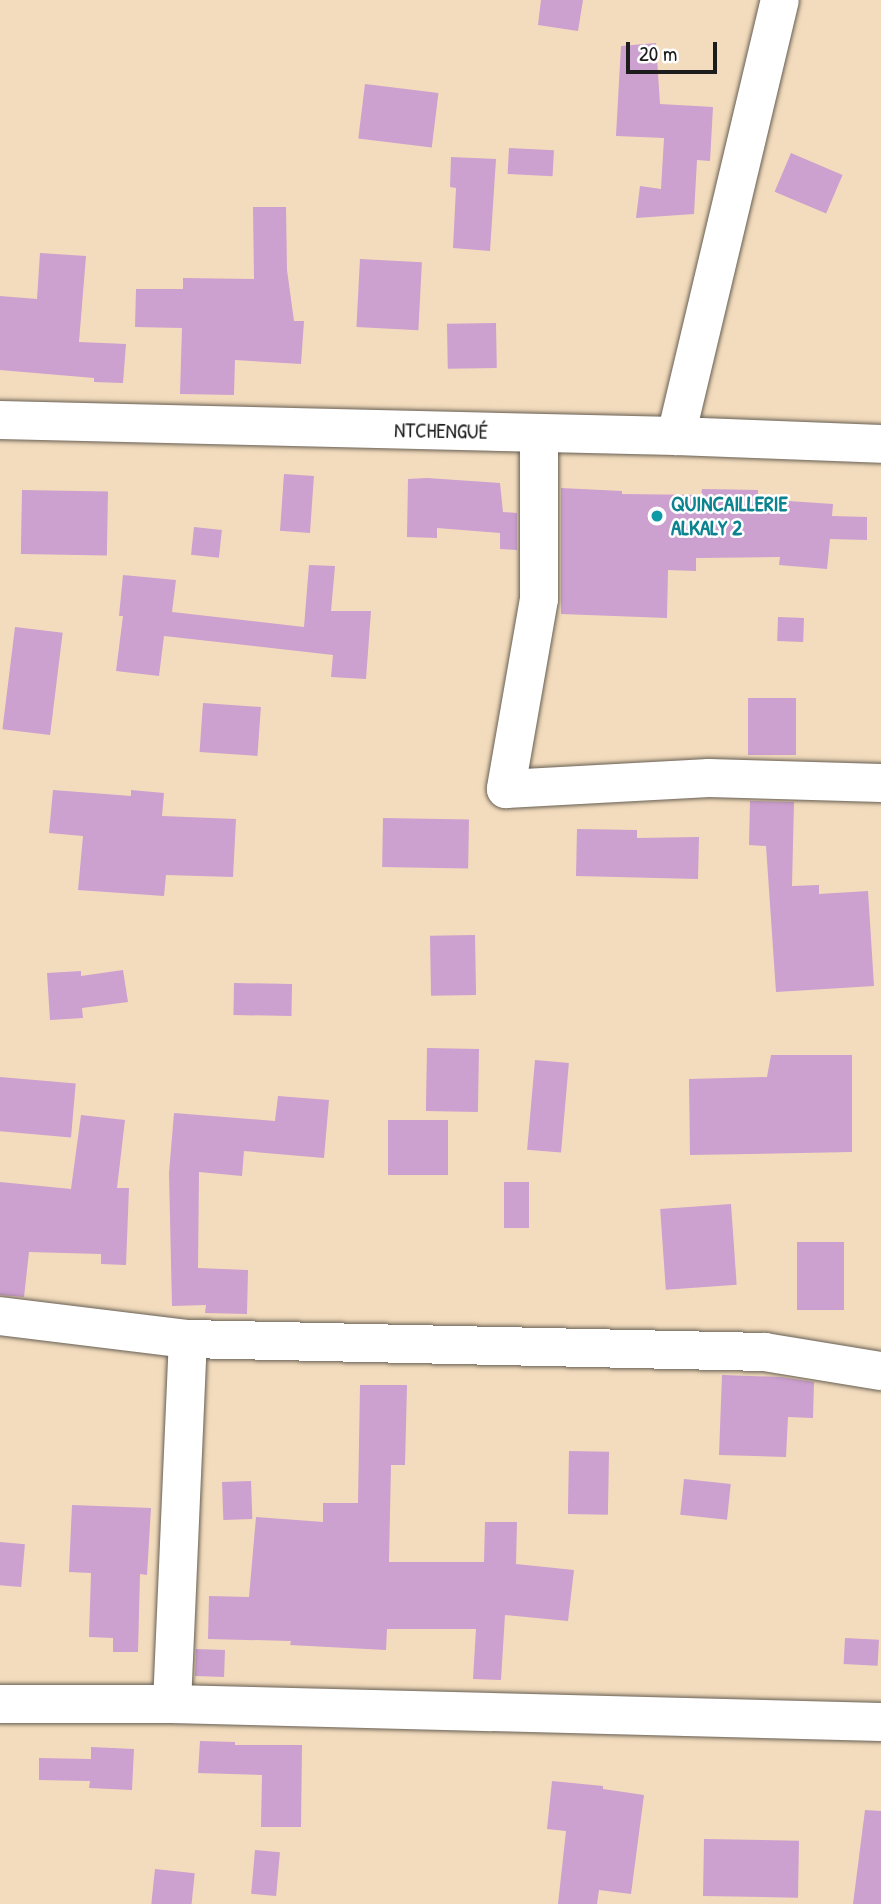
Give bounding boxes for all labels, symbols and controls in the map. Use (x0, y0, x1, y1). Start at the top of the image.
scale bar (629, 28, 720, 72)
text: 20 m (639, 39, 677, 68)
street label: NTCHENGUÉ (394, 418, 488, 444)
place label: QUINCAILLERIE ALKALY 2 (671, 491, 788, 541)
marker: QUINCAILLERIE ALKALY 2 (649, 508, 665, 524)

